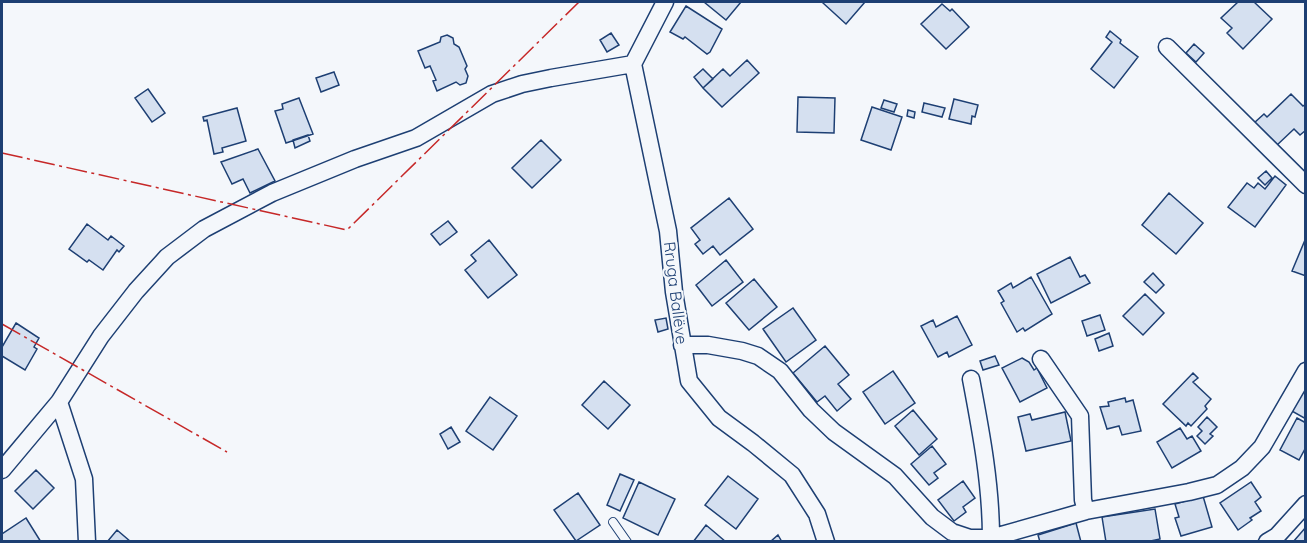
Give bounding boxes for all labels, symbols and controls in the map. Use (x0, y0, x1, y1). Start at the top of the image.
street label: Rruga Ballëve (660, 240, 692, 346)

